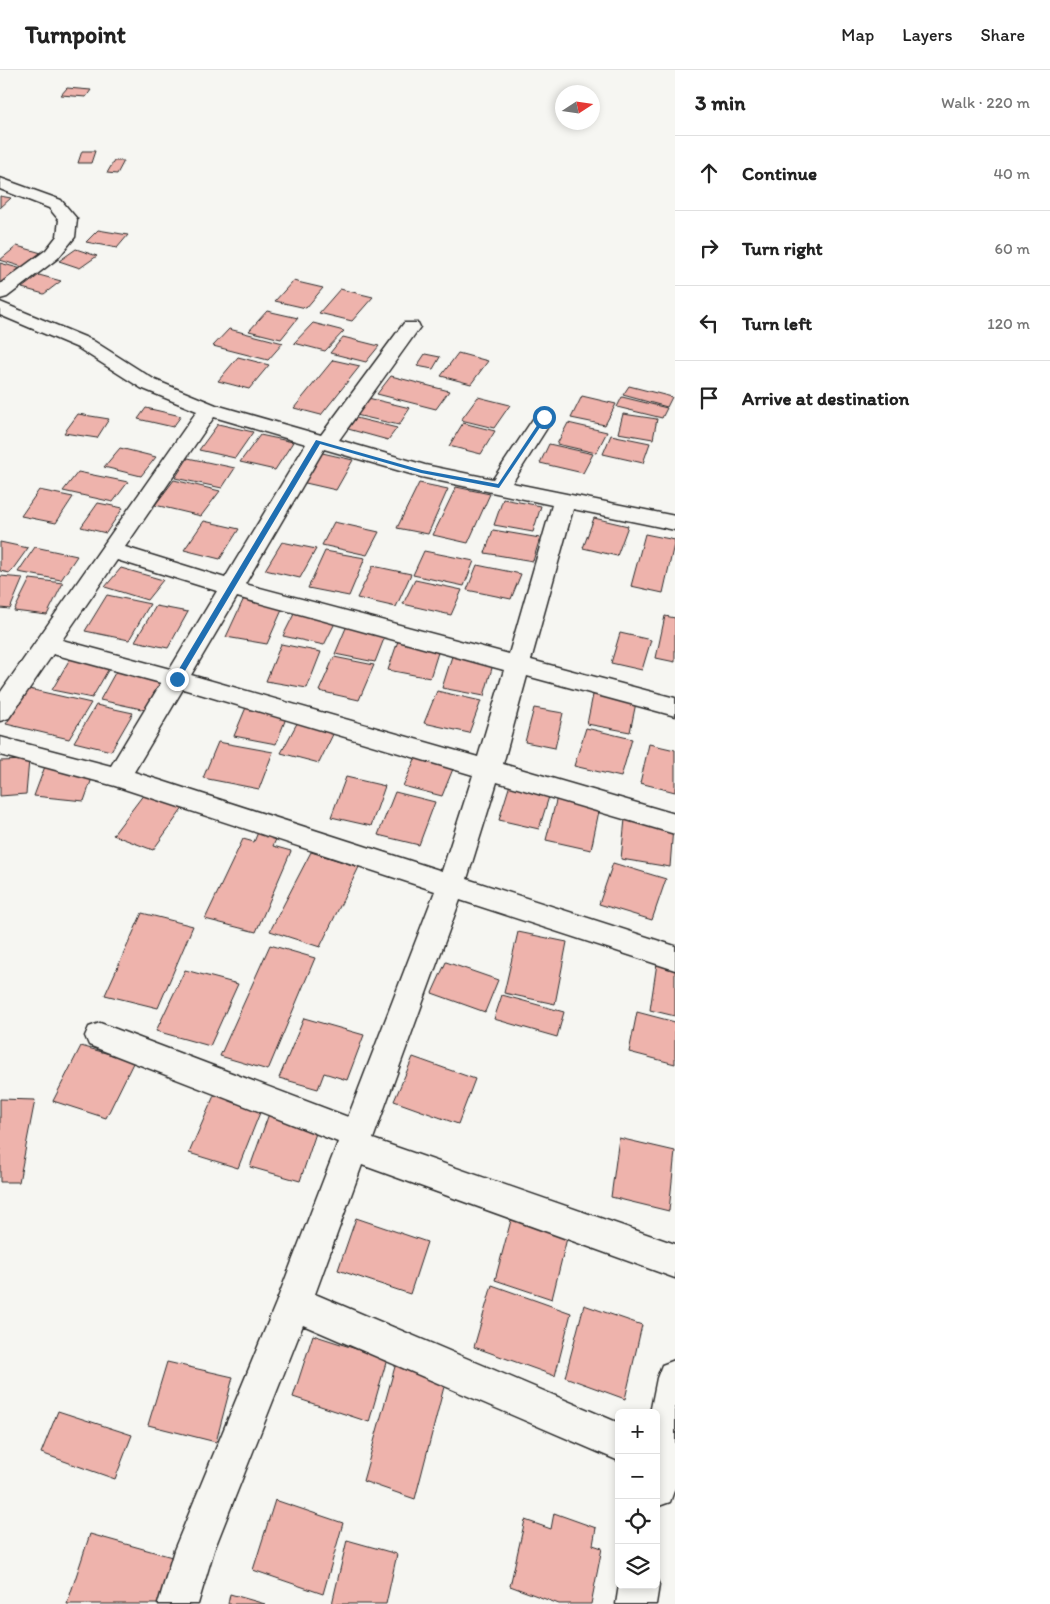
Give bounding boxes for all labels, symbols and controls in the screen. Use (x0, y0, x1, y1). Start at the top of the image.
text: Turnpoint (25, 20, 126, 49)
text: Map (841, 24, 874, 46)
text: Layers (902, 24, 952, 46)
text: Share (980, 24, 1025, 46)
north arrow (555, 85, 600, 130)
text: 3 min (695, 90, 745, 115)
text: Walk · 220 m (941, 93, 1030, 112)
icon: ahead (695, 159, 723, 187)
text: Continue (742, 162, 817, 185)
text: 40 m (993, 164, 1030, 183)
icon: right (695, 234, 723, 262)
text: Turn right (742, 237, 823, 260)
text: 60 m (995, 239, 1030, 258)
icon: left (695, 309, 723, 337)
text: Turn left (742, 312, 812, 335)
text: 120 m (987, 314, 1030, 333)
icon: arrive (695, 384, 723, 412)
text: Arrive at destination (742, 387, 909, 410)
route start (533, 406, 556, 429)
route end (166, 668, 189, 691)
map controls (615, 1409, 660, 1589)
button: + (615, 1409, 660, 1454)
button: − (615, 1454, 660, 1499)
button: locate (615, 1499, 660, 1544)
button: layers (615, 1544, 660, 1589)

